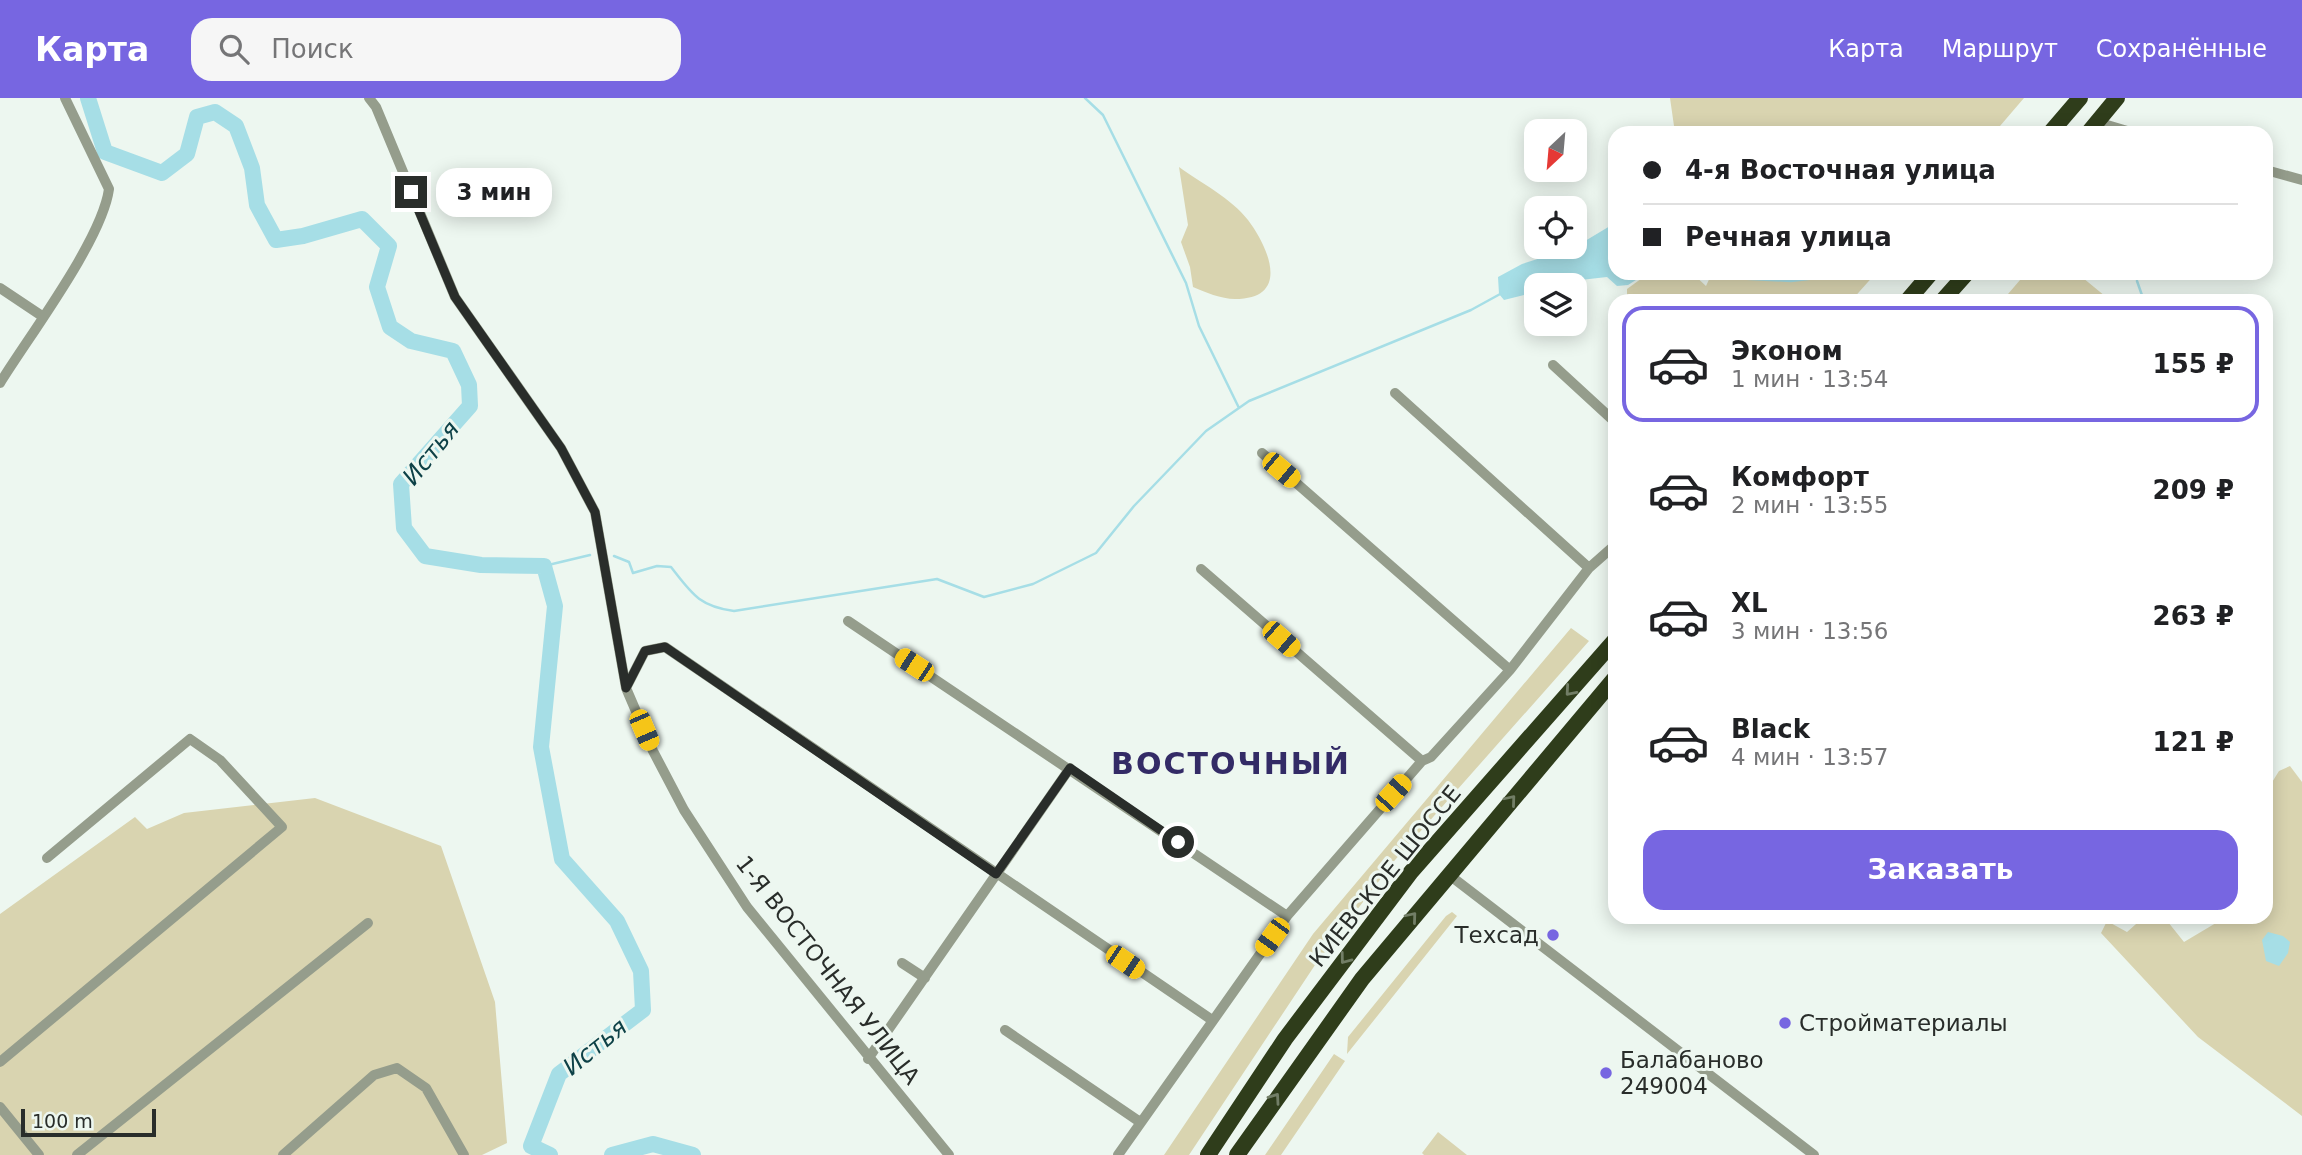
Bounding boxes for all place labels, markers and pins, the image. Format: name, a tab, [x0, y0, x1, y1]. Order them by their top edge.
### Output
place label: Техсад	[1454, 922, 1539, 948]
marker: Техсад	[1545, 927, 1561, 943]
place label: Стройматериалы	[1799, 1010, 2008, 1036]
marker: Стройматериалы	[1777, 1015, 1793, 1031]
place label: Балабаново 249004	[1620, 1047, 1764, 1099]
marker: Балабаново 249004	[1598, 1065, 1614, 1081]

